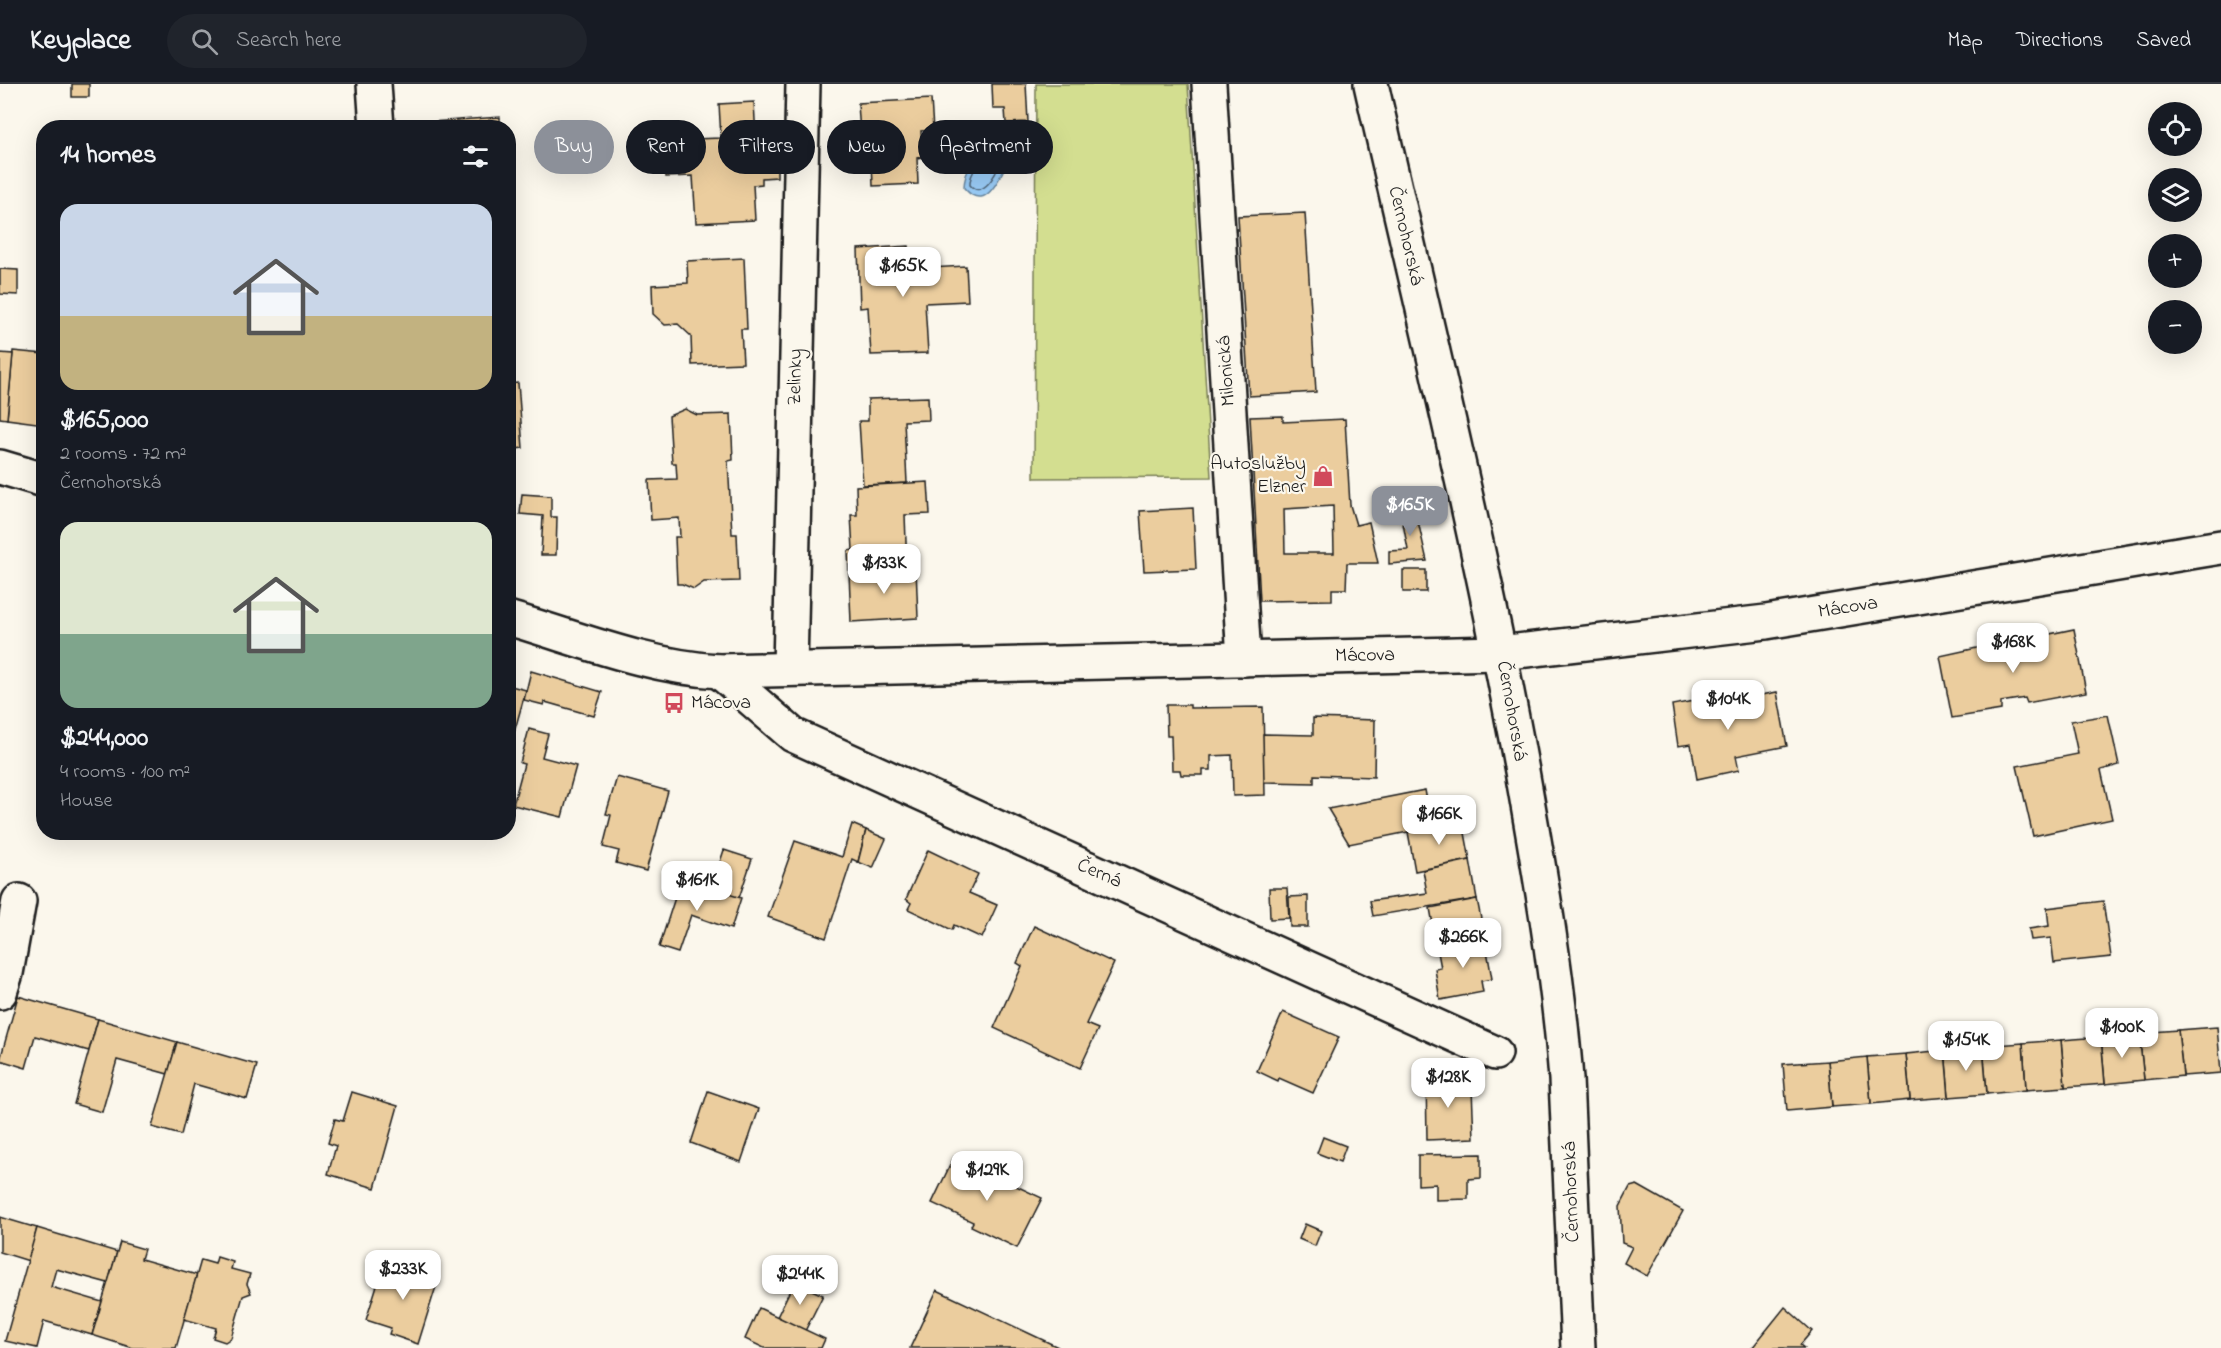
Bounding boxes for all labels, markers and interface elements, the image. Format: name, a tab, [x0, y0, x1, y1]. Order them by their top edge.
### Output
search box	[167, 14, 587, 68]
text: Keyplace	[30, 21, 131, 62]
icon: search	[188, 25, 221, 58]
text: Search here	[236, 25, 341, 57]
text: Map	[1947, 26, 1983, 56]
text: Directions	[2016, 26, 2103, 56]
text: Saved	[2136, 26, 2191, 56]
map controls	[2148, 102, 2202, 354]
button: locate	[2148, 102, 2202, 156]
chip: Buy	[534, 120, 614, 174]
chip: Rent	[626, 120, 706, 174]
chip: Filters	[718, 120, 815, 174]
chip: New	[827, 120, 906, 174]
chip: Apartment	[918, 120, 1053, 174]
text: 14 homes	[60, 137, 156, 175]
icon: filters	[459, 140, 492, 173]
button: layers	[2148, 168, 2202, 222]
street label: Černohorská	[1380, 184, 1430, 288]
button: +	[2148, 234, 2202, 288]
icon: home	[222, 243, 330, 351]
pin: $165K	[861, 247, 945, 298]
text: $165K	[879, 252, 927, 281]
button: −	[2148, 300, 2202, 354]
street label: Milonická	[1210, 335, 1244, 407]
street label: Zelinky	[781, 348, 811, 406]
text: $165,000	[60, 402, 148, 440]
text: 2 rooms · 72 m²	[60, 440, 187, 469]
place label: Autoslužby Elzner	[1210, 450, 1307, 502]
shop icon: Autoslužby Elzner	[1311, 464, 1335, 488]
text: Černohorská	[60, 469, 161, 498]
pin: $165K	[1368, 486, 1452, 537]
text: $165K	[1386, 491, 1434, 520]
pin: $133K	[842, 544, 926, 595]
text: $133K	[862, 549, 906, 578]
icon: home	[222, 561, 330, 669]
street label: Mácova	[1816, 589, 1880, 627]
pin: $168K	[1971, 623, 2055, 674]
text: $168K	[1991, 628, 2035, 657]
street label: Mácova	[1335, 641, 1395, 671]
street label: Černohorská	[1488, 659, 1534, 763]
pin: $104K	[1686, 680, 1770, 731]
text: $104K	[1705, 685, 1751, 714]
place label: Mácova	[691, 689, 751, 718]
bus stop icon: Mácova	[662, 691, 686, 715]
text: $244,000	[60, 720, 148, 758]
text: 4 rooms · 100 m²	[60, 758, 190, 787]
text: House	[60, 787, 113, 816]
pin: $166K	[1397, 795, 1481, 846]
text: $166K	[1416, 800, 1462, 829]
street label: Černá	[1072, 851, 1126, 897]
pin: $161K	[655, 861, 739, 912]
text: $161K	[675, 866, 719, 895]
pin: $266K	[1421, 918, 1505, 969]
text: $266K	[1438, 923, 1488, 952]
pin: $100K	[2080, 1008, 2164, 1059]
text: $100K	[2099, 1013, 2145, 1042]
pin: $154K	[1924, 1021, 2008, 1072]
text: $154K	[1942, 1026, 1990, 1055]
pin: $128K	[1406, 1058, 1490, 1109]
text: $128K	[1425, 1063, 1471, 1092]
street label: Černohorská	[1556, 1141, 1588, 1243]
pin: $129K	[945, 1151, 1029, 1202]
text: $129K	[965, 1156, 1009, 1185]
pin: $233K	[361, 1250, 445, 1301]
text: $233K	[379, 1255, 427, 1284]
pin: $244K	[758, 1255, 842, 1306]
text: $244K	[776, 1260, 824, 1289]

